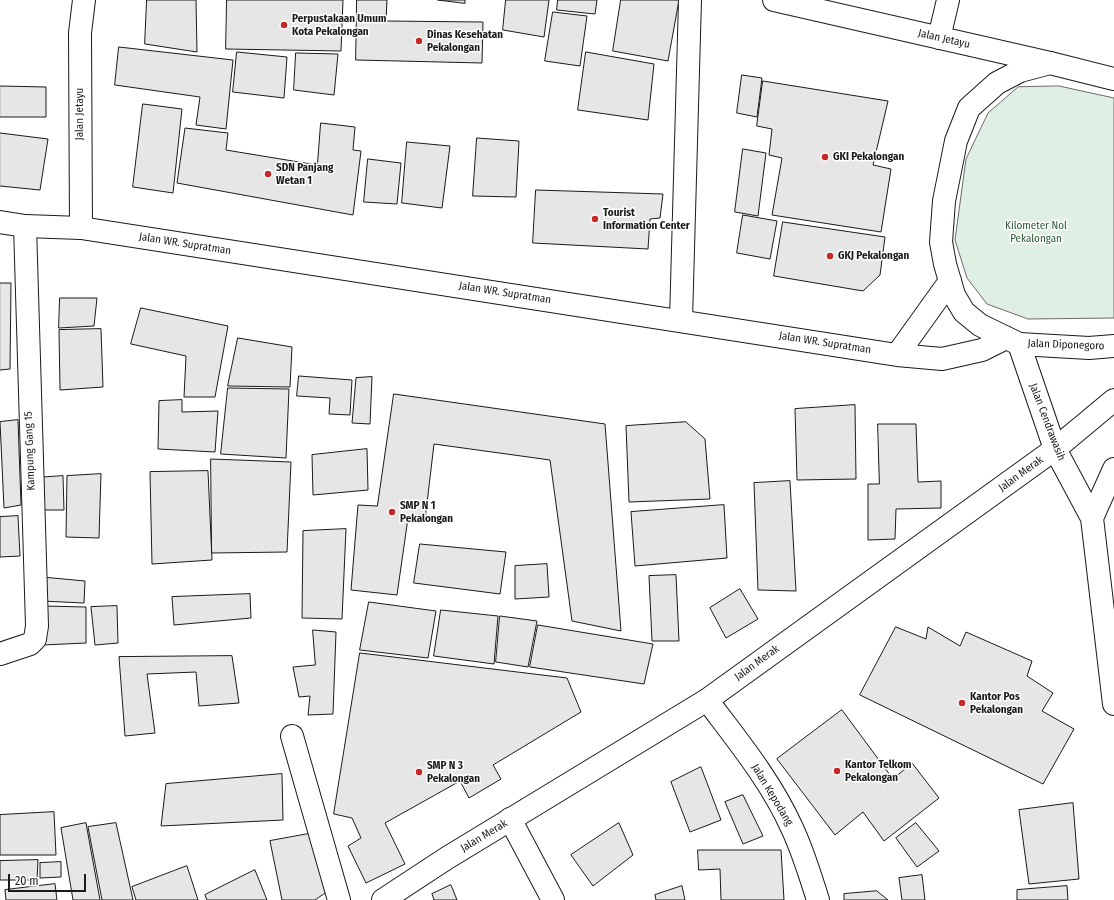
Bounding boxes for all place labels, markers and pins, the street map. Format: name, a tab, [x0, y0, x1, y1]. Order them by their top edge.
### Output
place label: Perpustakaan Umum Kota Pekalongan	[292, 12, 386, 38]
marker: Perpustakaan Umum Kota Pekalongan	[279, 20, 289, 30]
place label: Dinas Kesehatan Pekalongan	[427, 28, 503, 54]
marker: Dinas Kesehatan Pekalongan	[414, 36, 424, 46]
place label: GKI Pekalongan	[833, 150, 904, 164]
marker: GKI Pekalongan	[820, 152, 830, 162]
place label: SDN Panjang Wetan 1	[276, 161, 333, 187]
marker: SDN Panjang Wetan 1	[263, 169, 273, 179]
place label: Tourist Information Center	[603, 206, 690, 232]
marker: Tourist Information Center	[590, 214, 600, 224]
place label: GKJ Pekalongan	[838, 249, 909, 263]
marker: GKJ Pekalongan	[825, 251, 835, 261]
place label: SMP N 1 Pekalongan	[400, 499, 453, 525]
marker: SMP N 1 Pekalongan	[387, 507, 397, 517]
place label: Kantor Pos Pekalongan	[970, 690, 1023, 716]
marker: Kantor Pos Pekalongan	[957, 698, 967, 708]
place label: Kantor Telkom Pekalongan	[845, 758, 911, 784]
place label: SMP N 3 Pekalongan	[427, 759, 480, 785]
marker: Kantor Telkom Pekalongan	[832, 766, 842, 776]
marker: SMP N 3 Pekalongan	[414, 767, 424, 777]

